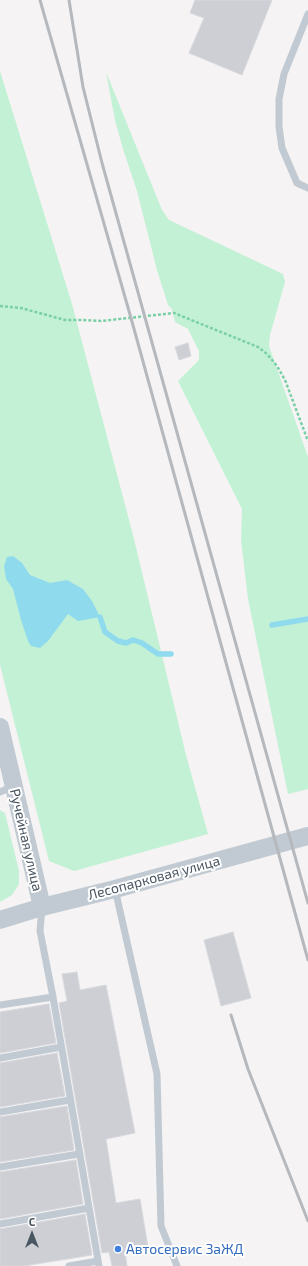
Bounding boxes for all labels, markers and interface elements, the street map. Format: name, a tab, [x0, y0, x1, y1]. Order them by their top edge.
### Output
street label: Ручейная улица	[6, 787, 46, 893]
street label: Лесопарковая улица	[86, 852, 222, 904]
north arrow	[12, 1214, 52, 1254]
text: С	[29, 1215, 35, 1228]
place label: Автосервис ЗаЖД	[126, 1241, 243, 1257]
marker: Автосервис ЗаЖД	[113, 1244, 123, 1254]

